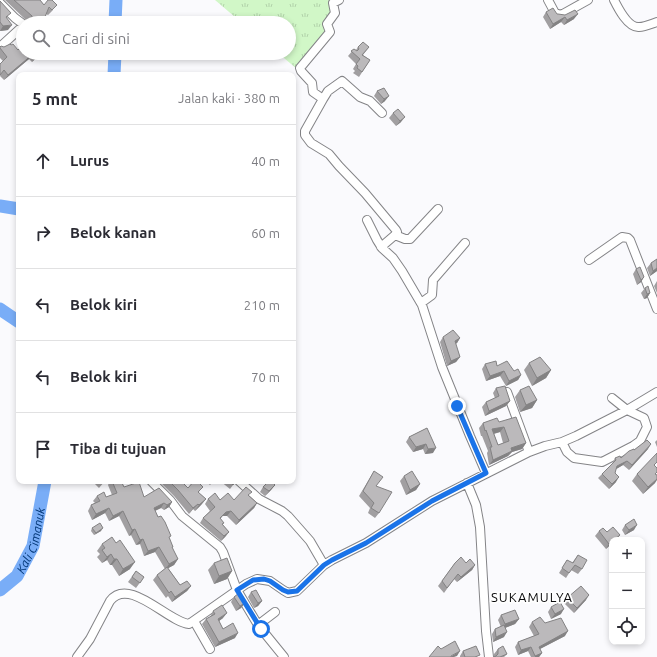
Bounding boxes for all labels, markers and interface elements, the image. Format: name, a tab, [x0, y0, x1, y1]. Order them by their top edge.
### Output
search box	[16, 16, 296, 60]
icon: search	[30, 27, 52, 49]
text: Cari di sini	[62, 30, 130, 47]
text: 5 mnt	[32, 89, 78, 108]
text: Jalan kaki · 380 m	[178, 91, 280, 105]
icon: ahead	[32, 150, 54, 172]
text: Lurus	[70, 152, 109, 169]
text: 40 m	[251, 154, 280, 168]
icon: right	[32, 222, 54, 244]
text: Belok kanan	[70, 224, 156, 241]
text: 60 m	[251, 226, 280, 240]
icon: left	[32, 294, 54, 316]
text: Belok kiri	[70, 296, 137, 313]
text: 210 m	[244, 298, 280, 312]
icon: left	[32, 366, 54, 388]
text: Belok kiri	[70, 368, 137, 385]
text: 70 m	[251, 370, 280, 384]
route end	[448, 397, 466, 415]
icon: arrive	[32, 438, 54, 460]
text: Tiba di tujuan	[70, 440, 166, 457]
water label: Kali Cimanuk	[13, 505, 47, 575]
map controls	[609, 537, 645, 645]
button: +	[609, 537, 645, 573]
button: −	[609, 573, 645, 609]
district label: SUKAMULYA	[491, 590, 573, 604]
button: locate	[609, 609, 645, 645]
route start	[252, 620, 270, 638]

